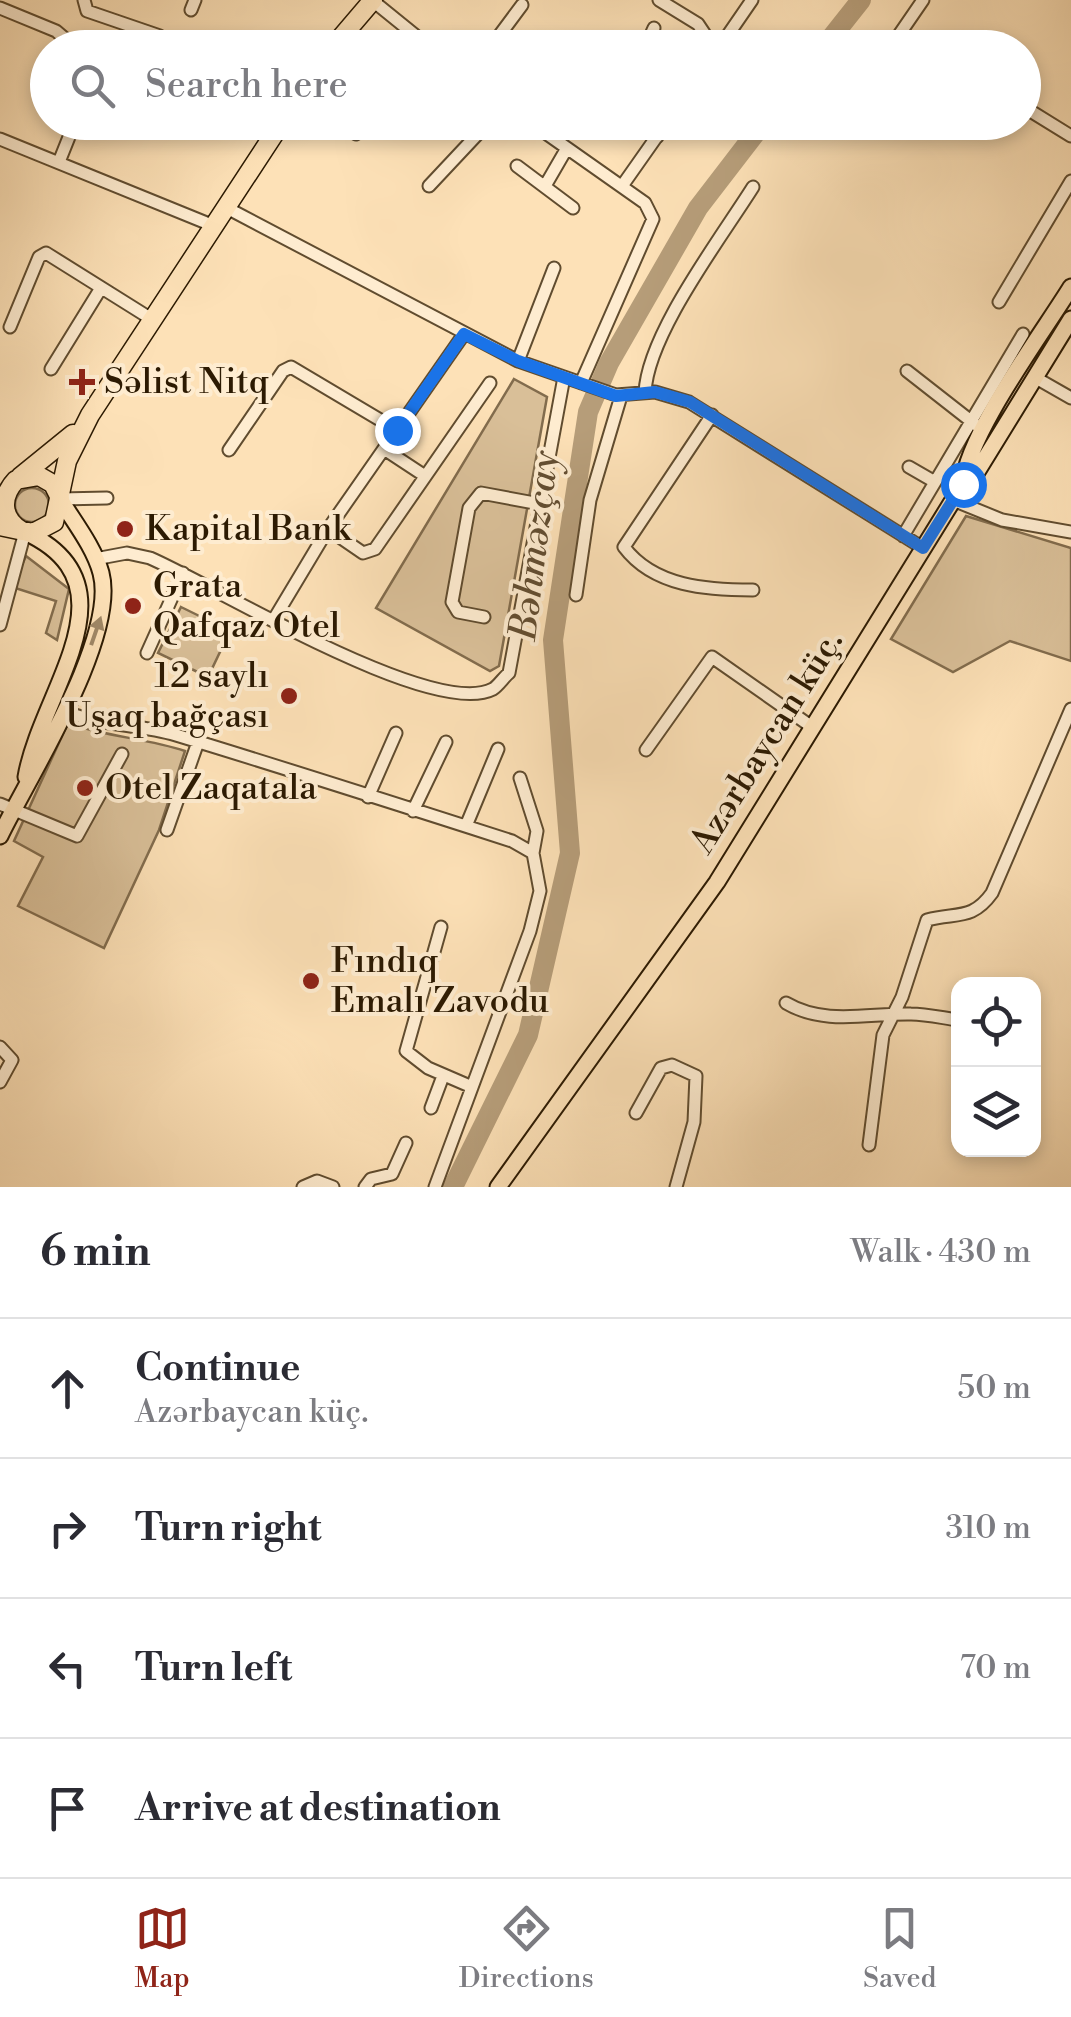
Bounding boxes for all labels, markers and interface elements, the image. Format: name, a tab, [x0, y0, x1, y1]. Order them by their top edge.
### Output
search box	[30, 30, 1041, 140]
icon: search	[65, 58, 120, 113]
text: Search here	[145, 62, 348, 109]
place label: Səlist Nitq	[104, 361, 269, 404]
marker: Səlist Nitq	[69, 369, 95, 395]
route end	[375, 408, 421, 454]
water label: Bəhməzçay	[500, 447, 570, 645]
route start	[941, 462, 987, 508]
place label: Kapital Bank	[145, 508, 352, 551]
marker: Kapital Bank	[114, 518, 136, 540]
place label: Grata Qafqaz Otel	[153, 565, 340, 648]
marker: Grata Qafqaz Otel	[122, 595, 144, 617]
one-way arrow	[89, 615, 104, 645]
street label: Azərbaycan küç.	[681, 622, 853, 862]
place label: 12 saylı Uşaq bağçası	[65, 655, 269, 738]
marker: 12 saylı Uşaq bağçası	[278, 685, 300, 707]
place label: Otel Zaqatala	[105, 767, 317, 810]
marker: Otel Zaqatala	[74, 777, 96, 799]
place label: Fındıq Emalı Zavodu	[331, 940, 549, 1023]
marker: Fındıq Emalı Zavodu	[300, 970, 322, 992]
map controls	[951, 977, 1041, 1157]
button: locate	[951, 977, 1041, 1067]
button: layers	[951, 1067, 1041, 1157]
text: 6 min	[40, 1226, 151, 1279]
text: Walk · 430 m	[851, 1232, 1031, 1272]
text: Continue	[135, 1345, 300, 1392]
icon: ahead	[40, 1361, 95, 1416]
text: 50 m	[958, 1368, 1031, 1408]
text: Azərbaycan küç.	[135, 1392, 368, 1432]
icon: right	[40, 1501, 95, 1556]
text: Turn right	[135, 1505, 321, 1552]
text: 310 m	[945, 1508, 1031, 1548]
icon: left	[40, 1641, 95, 1696]
text: Turn left	[135, 1645, 292, 1692]
text: 70 m	[960, 1648, 1031, 1688]
icon: arrive	[40, 1781, 95, 1836]
text: Arrive at destination	[135, 1785, 501, 1832]
tab: Map	[135, 1901, 190, 1996]
tab: Directions	[459, 1901, 594, 1996]
tab: Saved	[863, 1901, 936, 1996]

